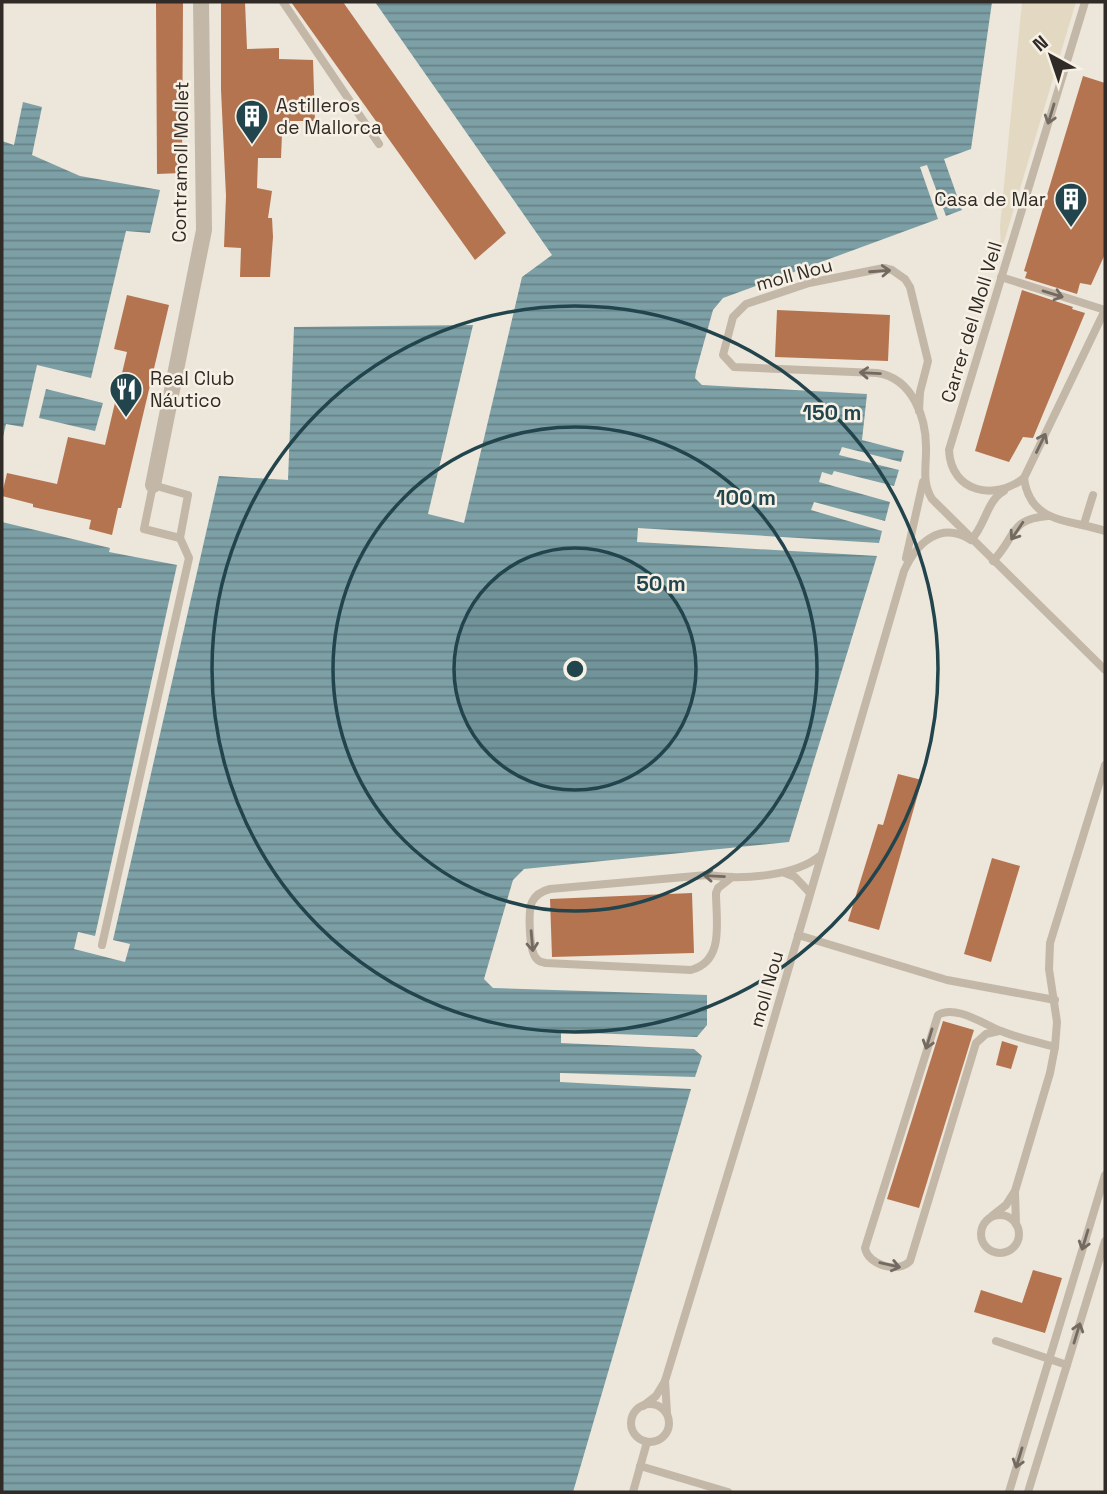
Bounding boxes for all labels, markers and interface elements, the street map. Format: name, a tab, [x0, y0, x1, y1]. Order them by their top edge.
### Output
north arrow	[1016, 21, 1086, 91]
text: N	[1027, 30, 1053, 57]
street label: Contramoll Mollet	[167, 81, 194, 243]
place label: Astilleros de Mallorca	[276, 93, 382, 140]
building icon: Astilleros de Mallorca	[233, 97, 271, 146]
one-way arrow	[1044, 103, 1057, 125]
building icon: Casa de Mar	[1052, 180, 1090, 229]
place label: Casa de Mar	[934, 187, 1046, 212]
street label: Carrer del Moll Vell	[935, 239, 1008, 406]
street label: moll Nou	[753, 252, 835, 297]
one-way arrow	[868, 264, 891, 277]
one-way arrow	[1042, 288, 1064, 301]
place label: Real Club Náutico	[150, 366, 234, 413]
one-way arrow	[859, 366, 882, 379]
restaurant icon: Real Club Náutico	[107, 370, 145, 419]
text: 150 m	[803, 399, 861, 426]
one-way arrow	[1035, 433, 1049, 454]
text: 100 m	[716, 484, 776, 511]
one-way arrow	[1009, 521, 1024, 540]
text: 50 m	[636, 570, 686, 597]
centre of rings	[563, 657, 587, 681]
one-way arrow	[703, 869, 726, 882]
one-way arrow	[526, 929, 539, 952]
street label: moll Nou	[744, 948, 789, 1030]
one-way arrow	[922, 1028, 934, 1050]
one-way arrow	[1078, 1229, 1091, 1251]
one-way arrow	[878, 1260, 900, 1273]
one-way arrow	[1071, 1322, 1084, 1344]
one-way arrow	[1012, 1446, 1025, 1468]

